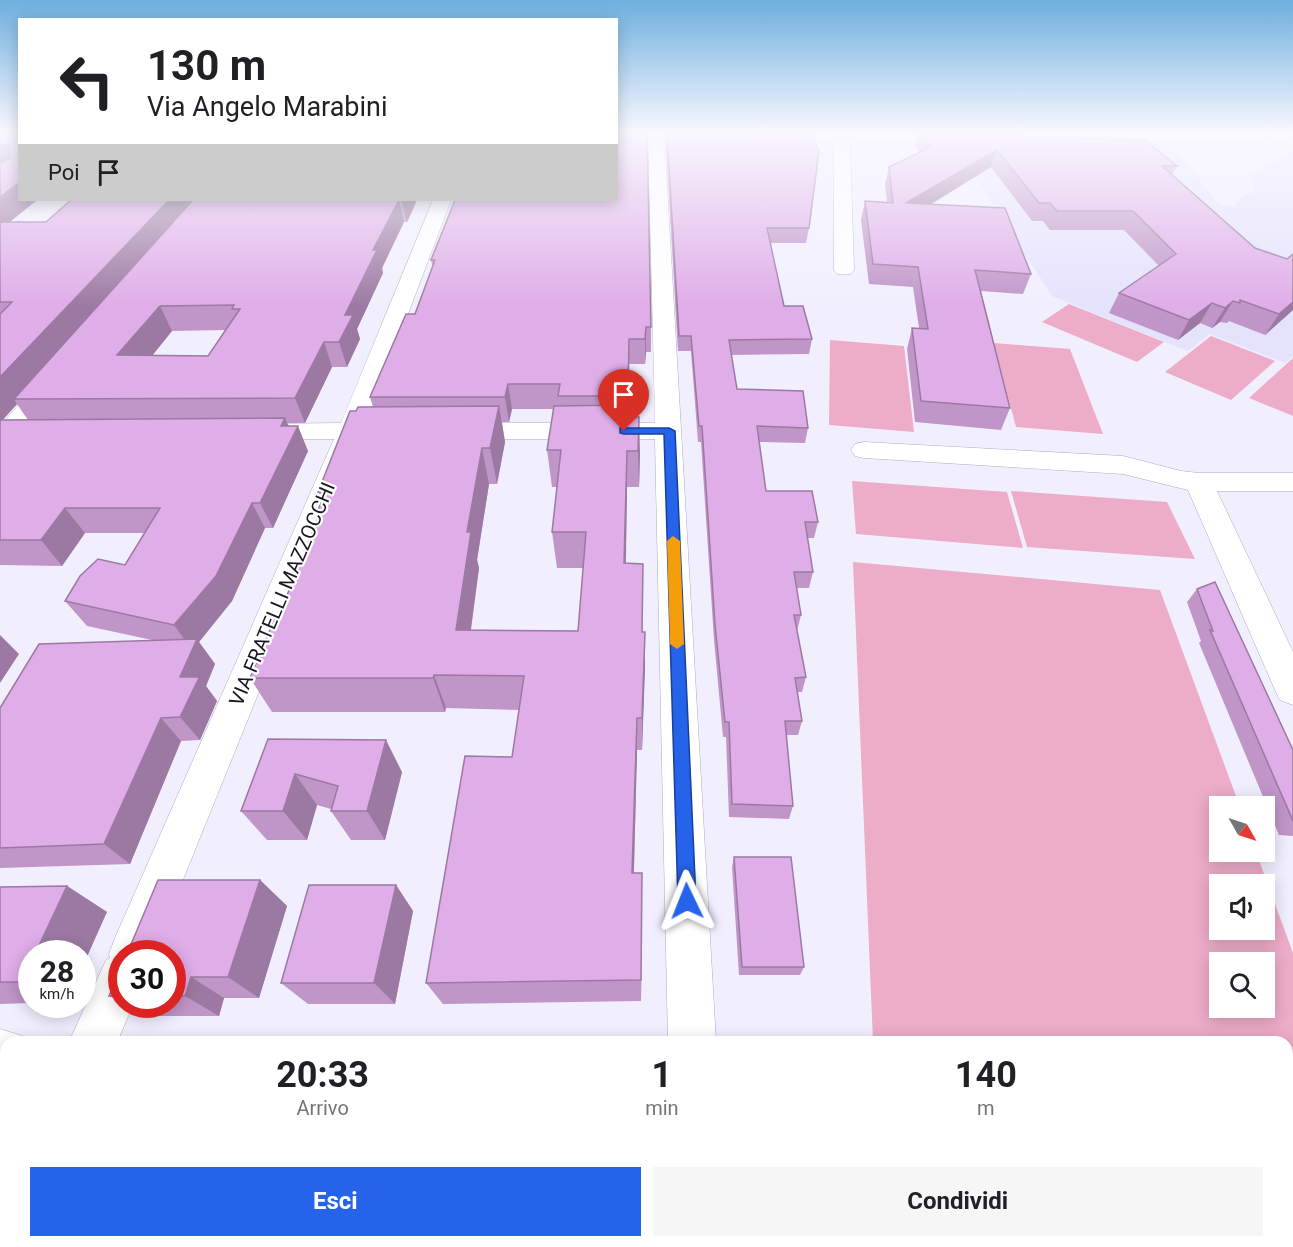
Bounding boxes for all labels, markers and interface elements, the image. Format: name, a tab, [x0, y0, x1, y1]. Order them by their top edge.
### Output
text: 130 m	[147, 41, 266, 90]
icon: left	[48, 42, 126, 120]
text: Via Angelo Marabini	[147, 91, 388, 123]
icon: arrive	[92, 156, 125, 189]
text: Poi	[48, 160, 80, 185]
pin	[598, 369, 649, 431]
icon: arrive	[607, 378, 640, 411]
street label: VIA FRATELLI MAZZOCCHI	[224, 479, 340, 709]
north arrow	[1209, 796, 1275, 862]
map controls	[1209, 796, 1275, 1018]
position arrow	[655, 869, 719, 933]
button: sound	[1209, 874, 1275, 940]
speed limit sign: 30	[108, 940, 186, 1018]
button: search	[1209, 952, 1275, 1018]
text: 28	[40, 954, 74, 989]
text: km/h	[39, 985, 75, 1003]
text: 20:33	[276, 1054, 369, 1096]
text: 1	[652, 1054, 672, 1096]
text: 140	[955, 1054, 1017, 1096]
text: Arrivo	[296, 1096, 349, 1120]
text: min	[645, 1096, 679, 1120]
text: m	[977, 1096, 995, 1120]
button: Esci	[30, 1167, 641, 1236]
button: Condividi	[653, 1167, 1263, 1236]

